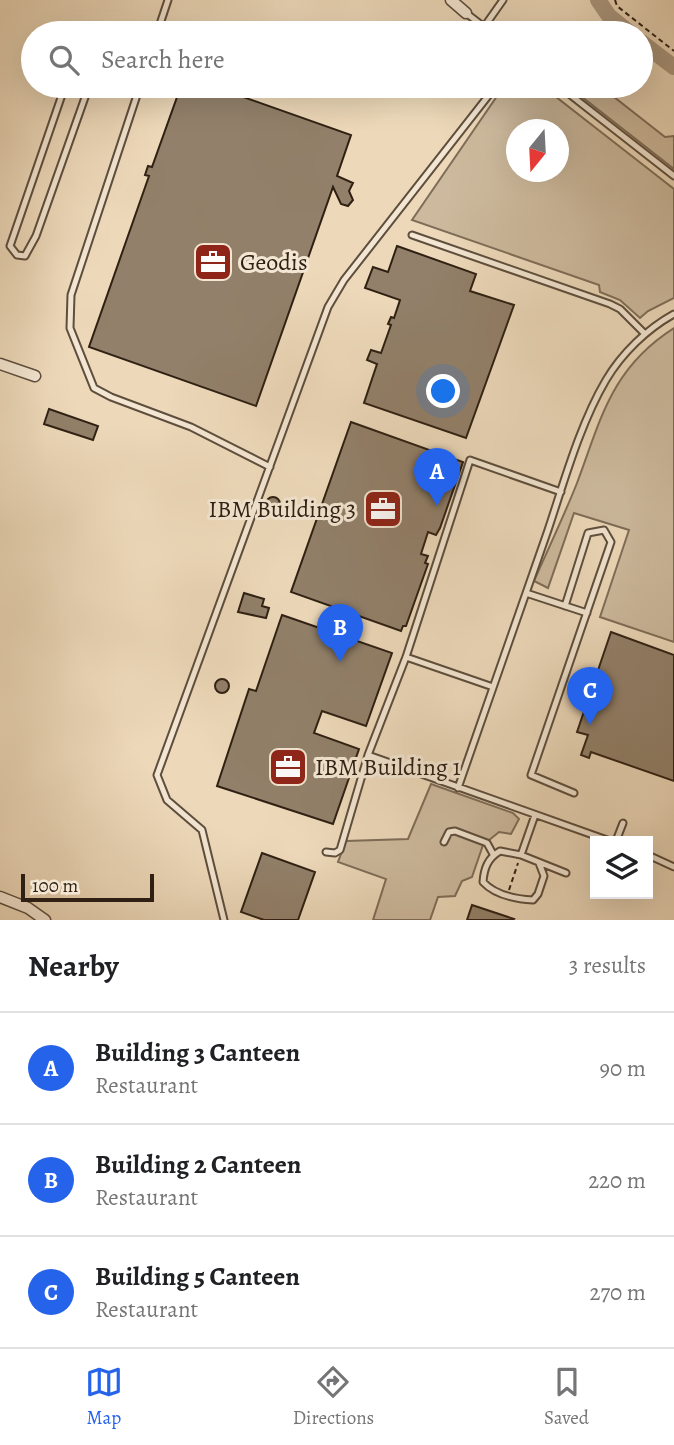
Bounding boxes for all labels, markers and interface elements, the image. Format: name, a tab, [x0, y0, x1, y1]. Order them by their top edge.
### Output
search box	[21, 21, 653, 98]
icon: search	[45, 41, 83, 79]
text: Search here	[101, 42, 225, 77]
north arrow	[506, 119, 569, 182]
office icon: Geodis	[192, 241, 234, 283]
place label: Geodis	[240, 246, 308, 278]
your location	[426, 374, 460, 408]
pin: A	[414, 448, 460, 506]
office icon: IBM Building 3	[362, 488, 404, 530]
place label: IBM Building 3	[208, 493, 356, 525]
pin: B	[317, 604, 363, 662]
pin: C	[567, 667, 613, 725]
office icon: IBM Building 1	[267, 746, 309, 788]
place label: IBM Building 1	[315, 751, 461, 783]
map controls	[590, 836, 653, 899]
button: layers	[590, 836, 653, 899]
scale bar	[21, 871, 154, 903]
text: 100 m	[32, 873, 78, 899]
text: Nearby	[28, 946, 119, 986]
text: 3 results	[569, 950, 646, 981]
text: Building 3 Canteen	[95, 1035, 300, 1070]
text: A	[44, 1053, 58, 1084]
text: 90 m	[600, 1053, 646, 1084]
text: Restaurant	[95, 1070, 198, 1101]
text: Building 2 Canteen	[95, 1147, 301, 1182]
text: B	[44, 1165, 58, 1196]
text: 220 m	[588, 1165, 646, 1196]
text: Restaurant	[95, 1182, 198, 1213]
text: Building 5 Canteen	[95, 1259, 300, 1294]
text: C	[44, 1277, 58, 1308]
text: 270 m	[589, 1277, 646, 1308]
text: Restaurant	[95, 1294, 198, 1325]
tab: Map	[85, 1363, 123, 1431]
tab: Directions	[293, 1363, 374, 1431]
tab: Saved	[544, 1363, 589, 1431]

